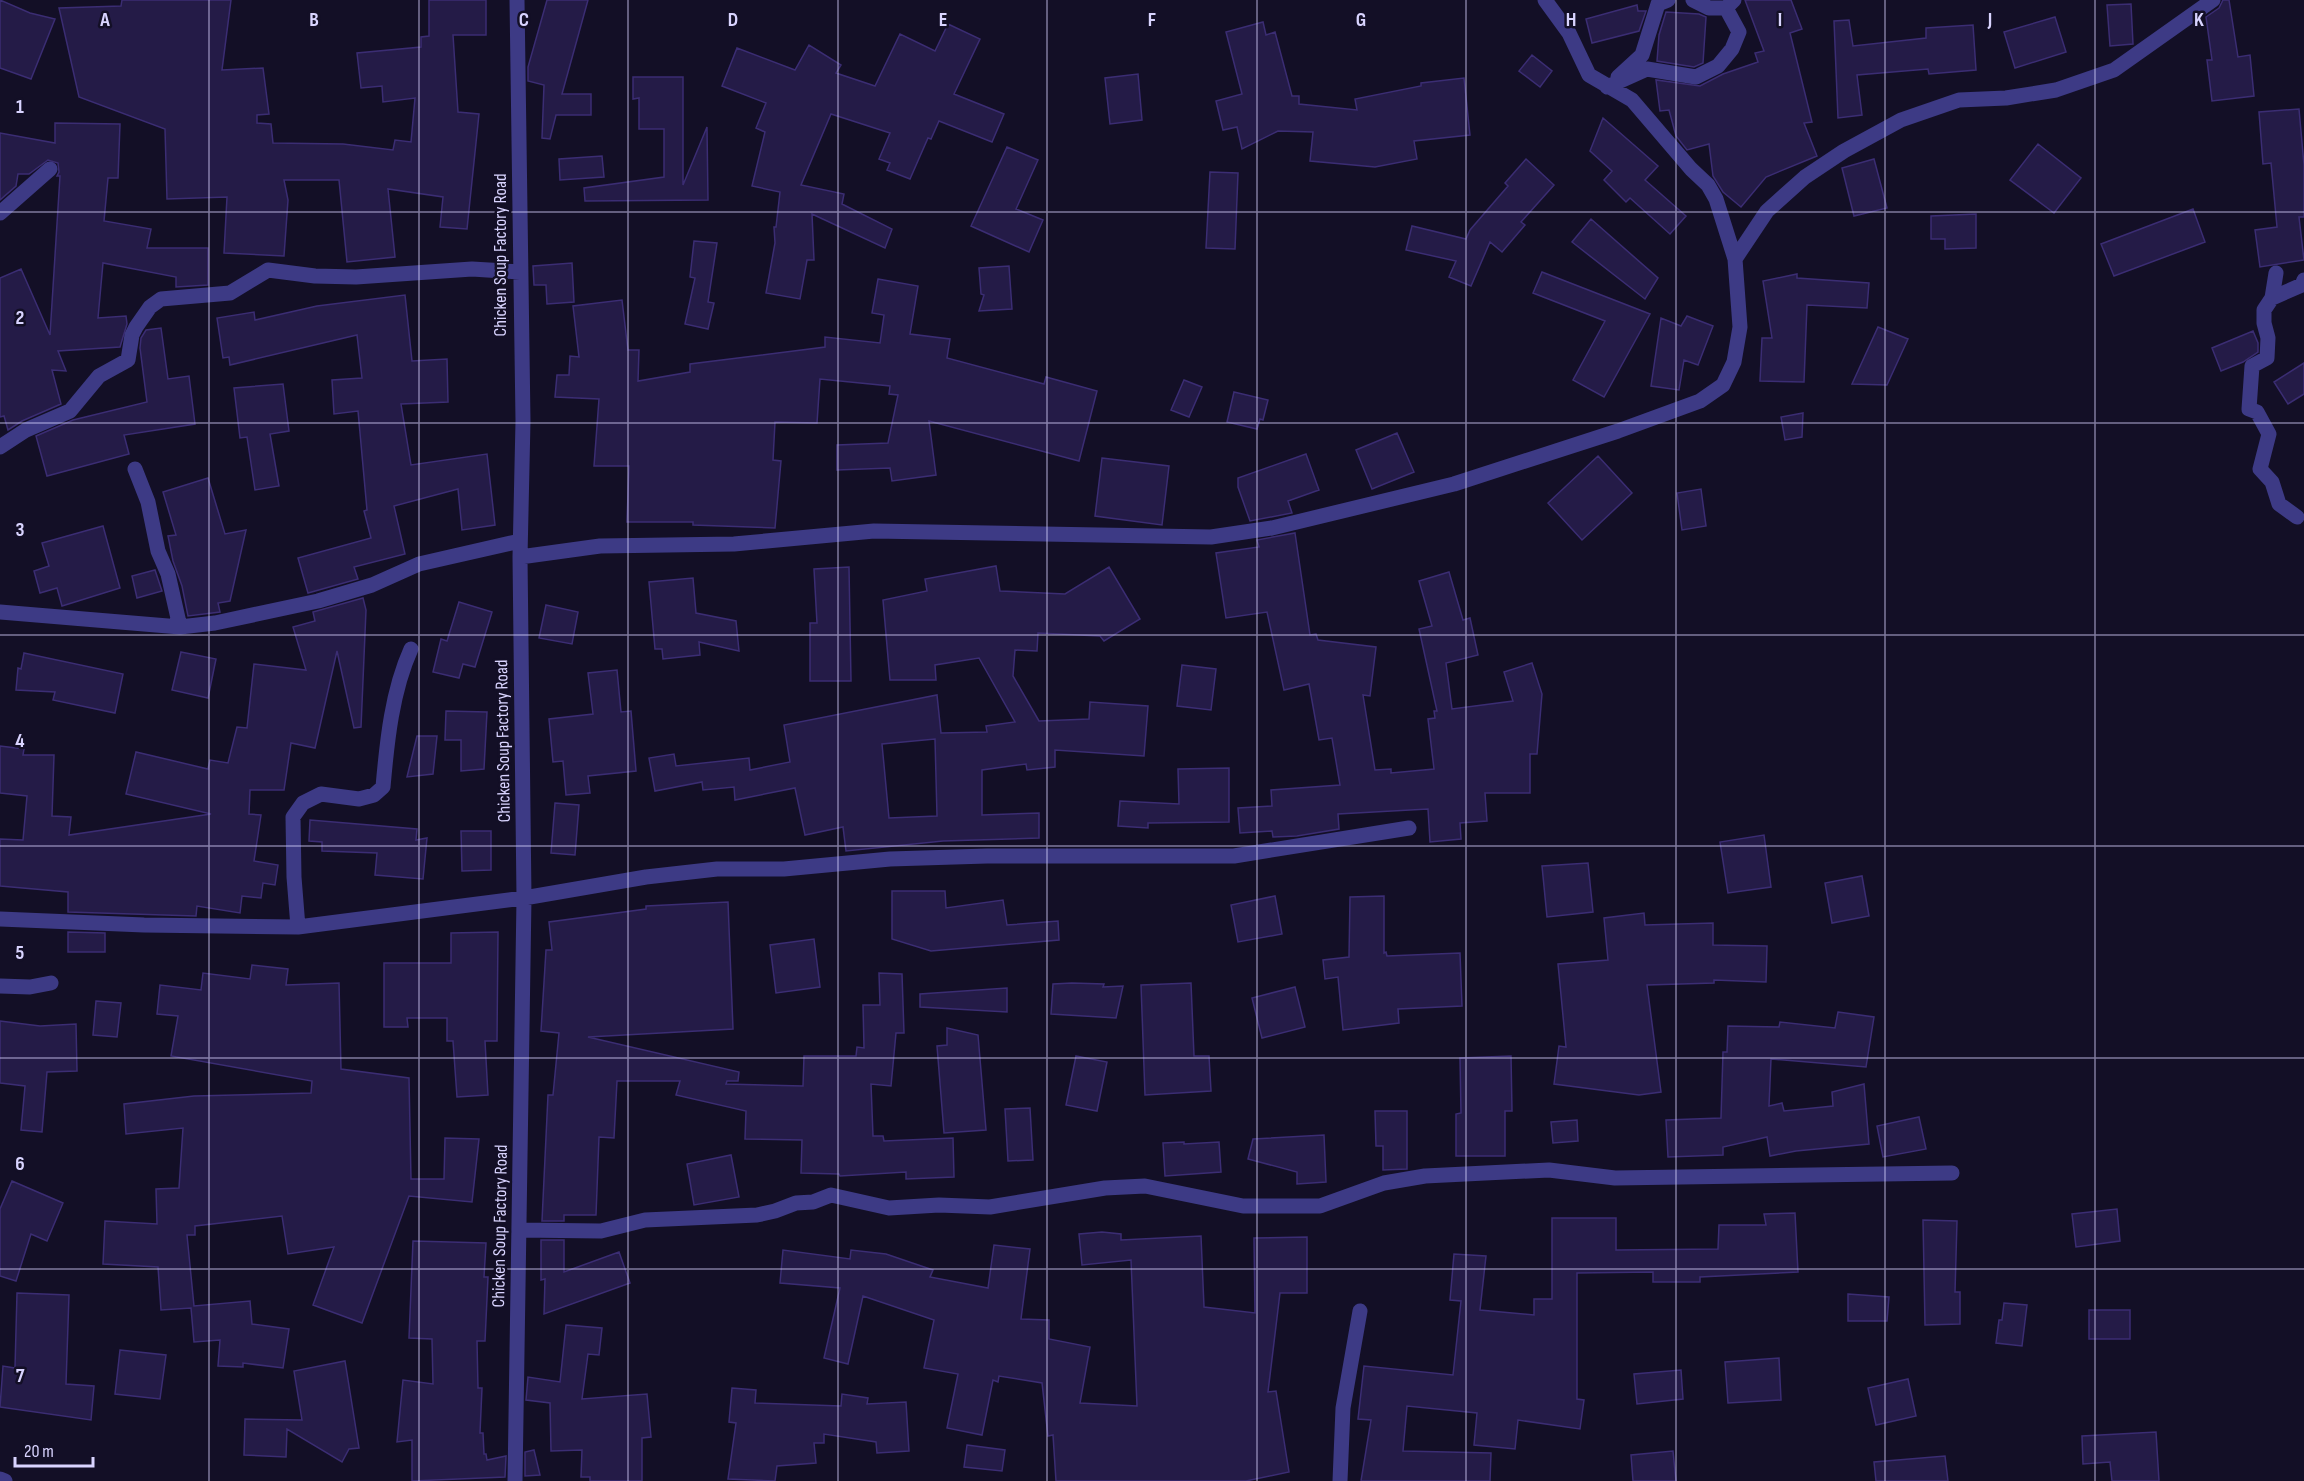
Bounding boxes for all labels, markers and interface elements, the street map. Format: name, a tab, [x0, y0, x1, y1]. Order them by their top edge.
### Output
text: A	[99, 8, 110, 32]
text: B	[309, 8, 319, 32]
text: C	[519, 8, 529, 32]
text: D	[728, 8, 738, 32]
text: E	[939, 8, 947, 32]
text: F	[1148, 8, 1156, 32]
text: G	[1356, 8, 1366, 32]
text: H	[1566, 8, 1576, 32]
text: I	[1778, 8, 1782, 32]
text: J	[1987, 8, 1992, 32]
text: K	[2194, 8, 2204, 32]
text: 1	[16, 95, 24, 119]
street label: Chicken Soup Factory Road	[490, 174, 511, 336]
text: 2	[16, 306, 24, 330]
text: 3	[16, 518, 25, 542]
street label: Chicken Soup Factory Road	[491, 659, 515, 823]
text: 4	[15, 729, 25, 753]
text: 5	[16, 941, 25, 965]
street label: Chicken Soup Factory Road	[488, 1144, 512, 1308]
text: 6	[15, 1152, 25, 1176]
text: 7	[16, 1364, 25, 1388]
scale bar	[15, 1430, 93, 1468]
text: 20 m	[24, 1441, 54, 1462]

